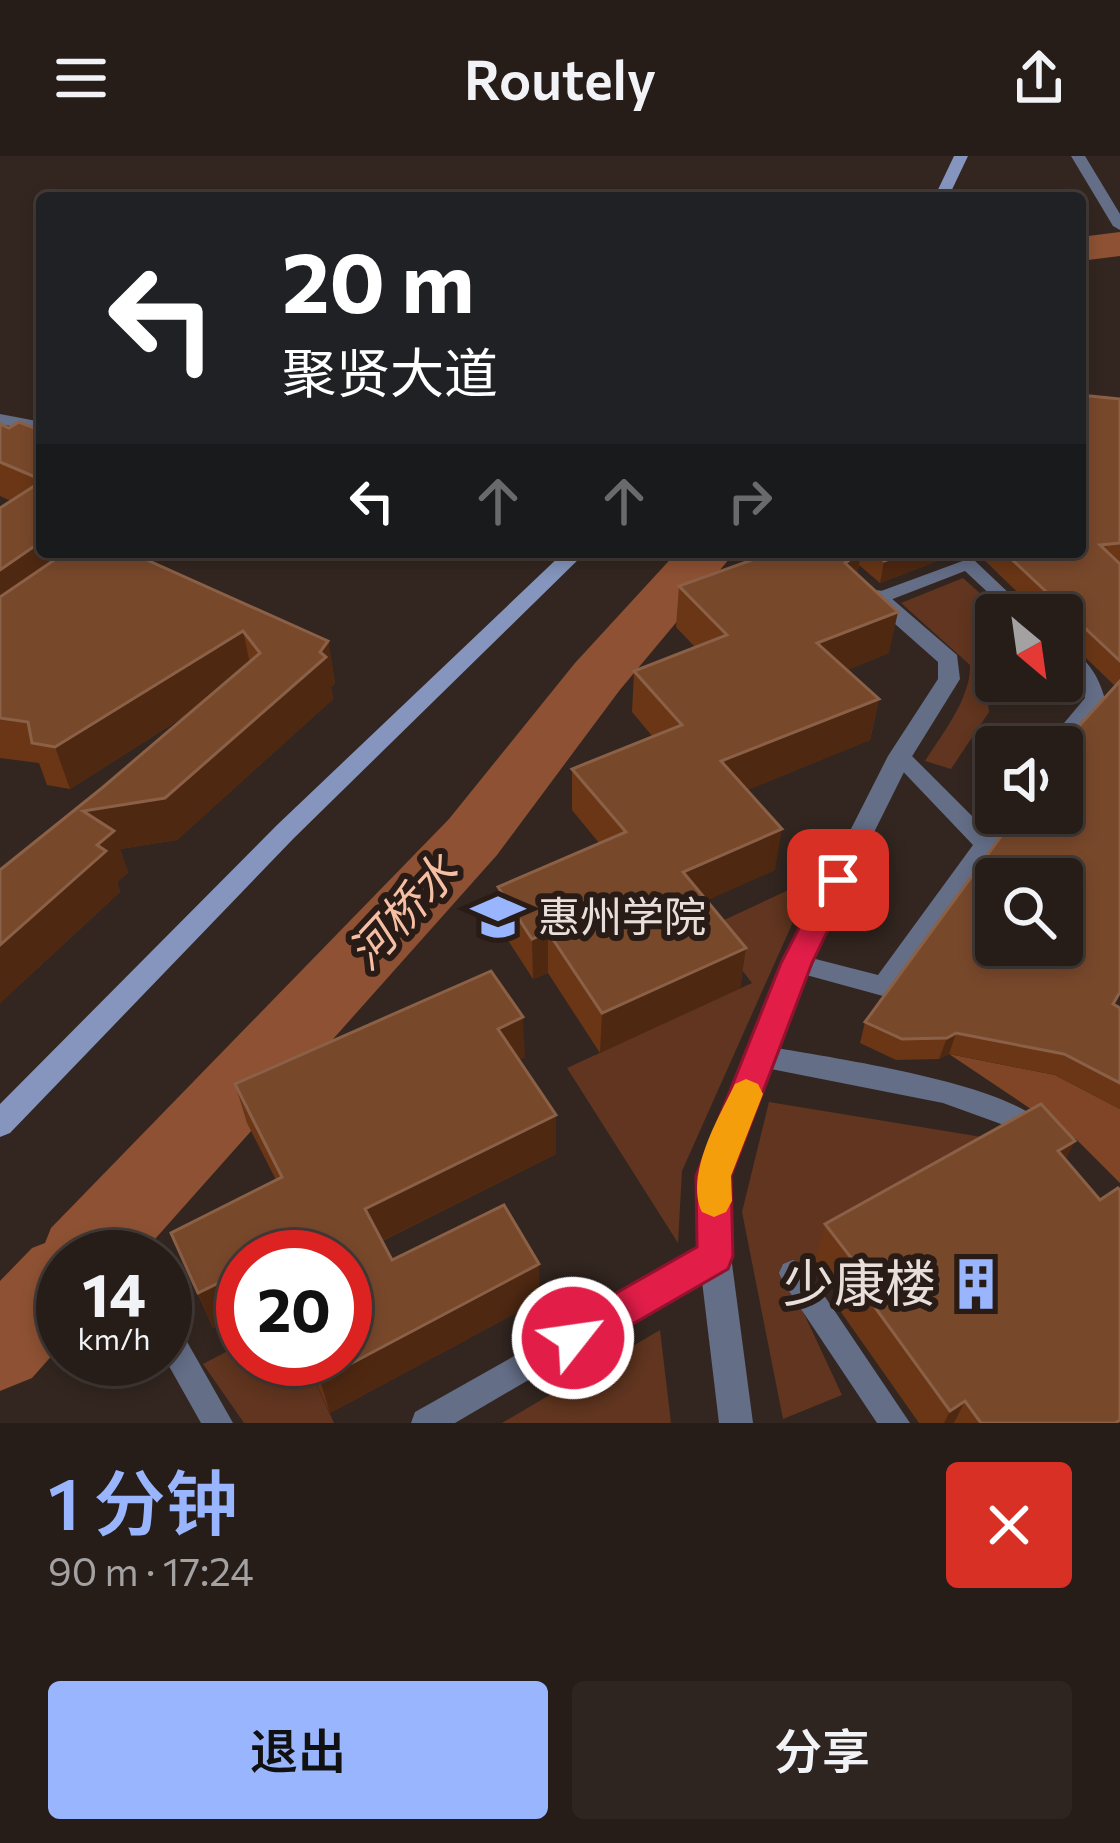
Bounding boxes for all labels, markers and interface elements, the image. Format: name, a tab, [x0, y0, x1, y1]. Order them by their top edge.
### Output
icon: menu	[48, 45, 114, 111]
text: Routely	[464, 45, 656, 111]
icon: share	[1006, 45, 1072, 111]
text: 20 m	[282, 228, 474, 330]
icon: left	[84, 240, 240, 396]
text: 聚贤大道	[282, 338, 498, 404]
icon: left	[339, 468, 405, 534]
icon: ahead	[465, 468, 531, 534]
icon: ahead	[591, 468, 657, 534]
icon: right	[717, 468, 783, 534]
north arrow	[975, 594, 1083, 702]
map controls	[975, 594, 1083, 966]
button: sound	[975, 726, 1083, 834]
pin	[787, 829, 889, 931]
water label: 河桥水	[335, 841, 469, 978]
icon: arrive	[805, 847, 871, 913]
button: search	[975, 858, 1083, 966]
school or university icon: 惠州学院	[469, 888, 527, 946]
place label: 惠州学院	[538, 889, 706, 941]
speed limit sign: 20	[216, 1230, 372, 1386]
place label: 少康楼	[783, 1250, 936, 1313]
building icon: 少康楼	[947, 1255, 1005, 1313]
text: 14	[82, 1256, 146, 1329]
position arrow	[510, 1275, 636, 1401]
text: km/h	[78, 1319, 150, 1356]
text: 1 分钟	[48, 1457, 238, 1545]
button: close	[946, 1462, 1072, 1588]
text: 90 m · 17:24	[48, 1546, 254, 1594]
button: 退出	[48, 1681, 548, 1819]
button: 分享	[572, 1681, 1072, 1819]

